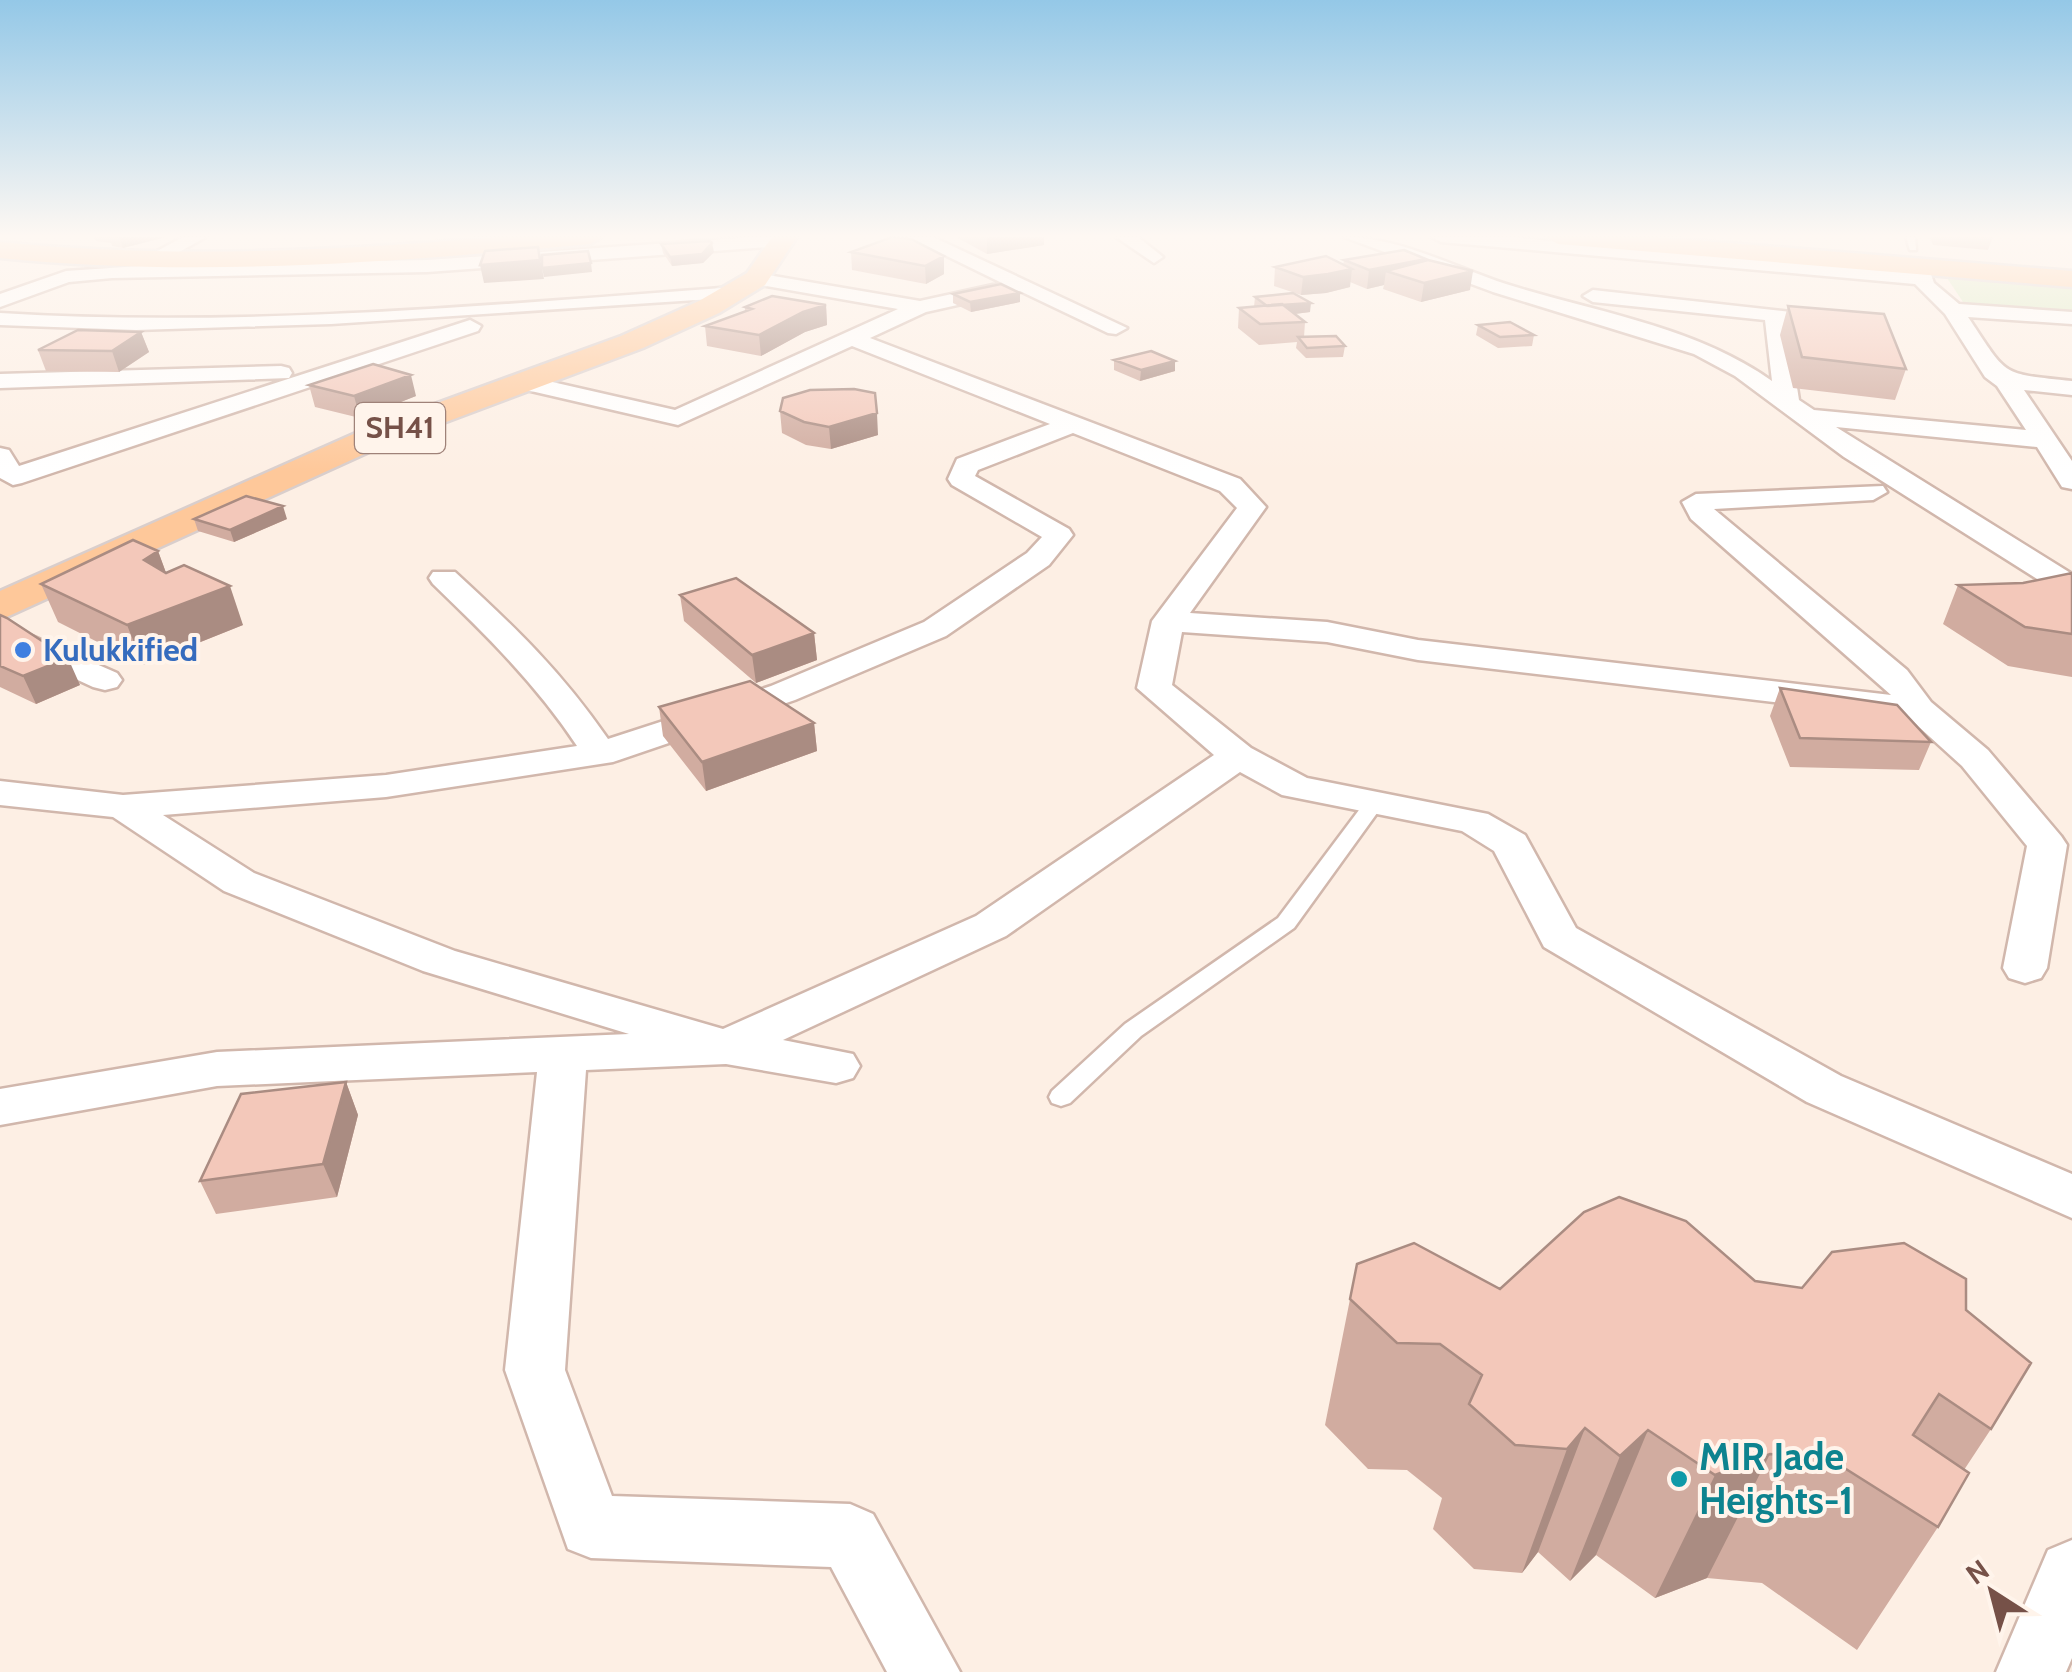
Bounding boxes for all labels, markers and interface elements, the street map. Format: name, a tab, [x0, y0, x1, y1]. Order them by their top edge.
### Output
road number: SH41	[355, 403, 445, 453]
place label: Kulukkified	[43, 630, 198, 669]
marker: Kulukkified	[12, 639, 34, 661]
place label: MIR Jade Heights-1	[1699, 1433, 1853, 1524]
marker: MIR Jade Heights-1	[1668, 1468, 1690, 1490]
north arrow	[1942, 1542, 2042, 1642]
text: N	[1959, 1552, 1995, 1591]

